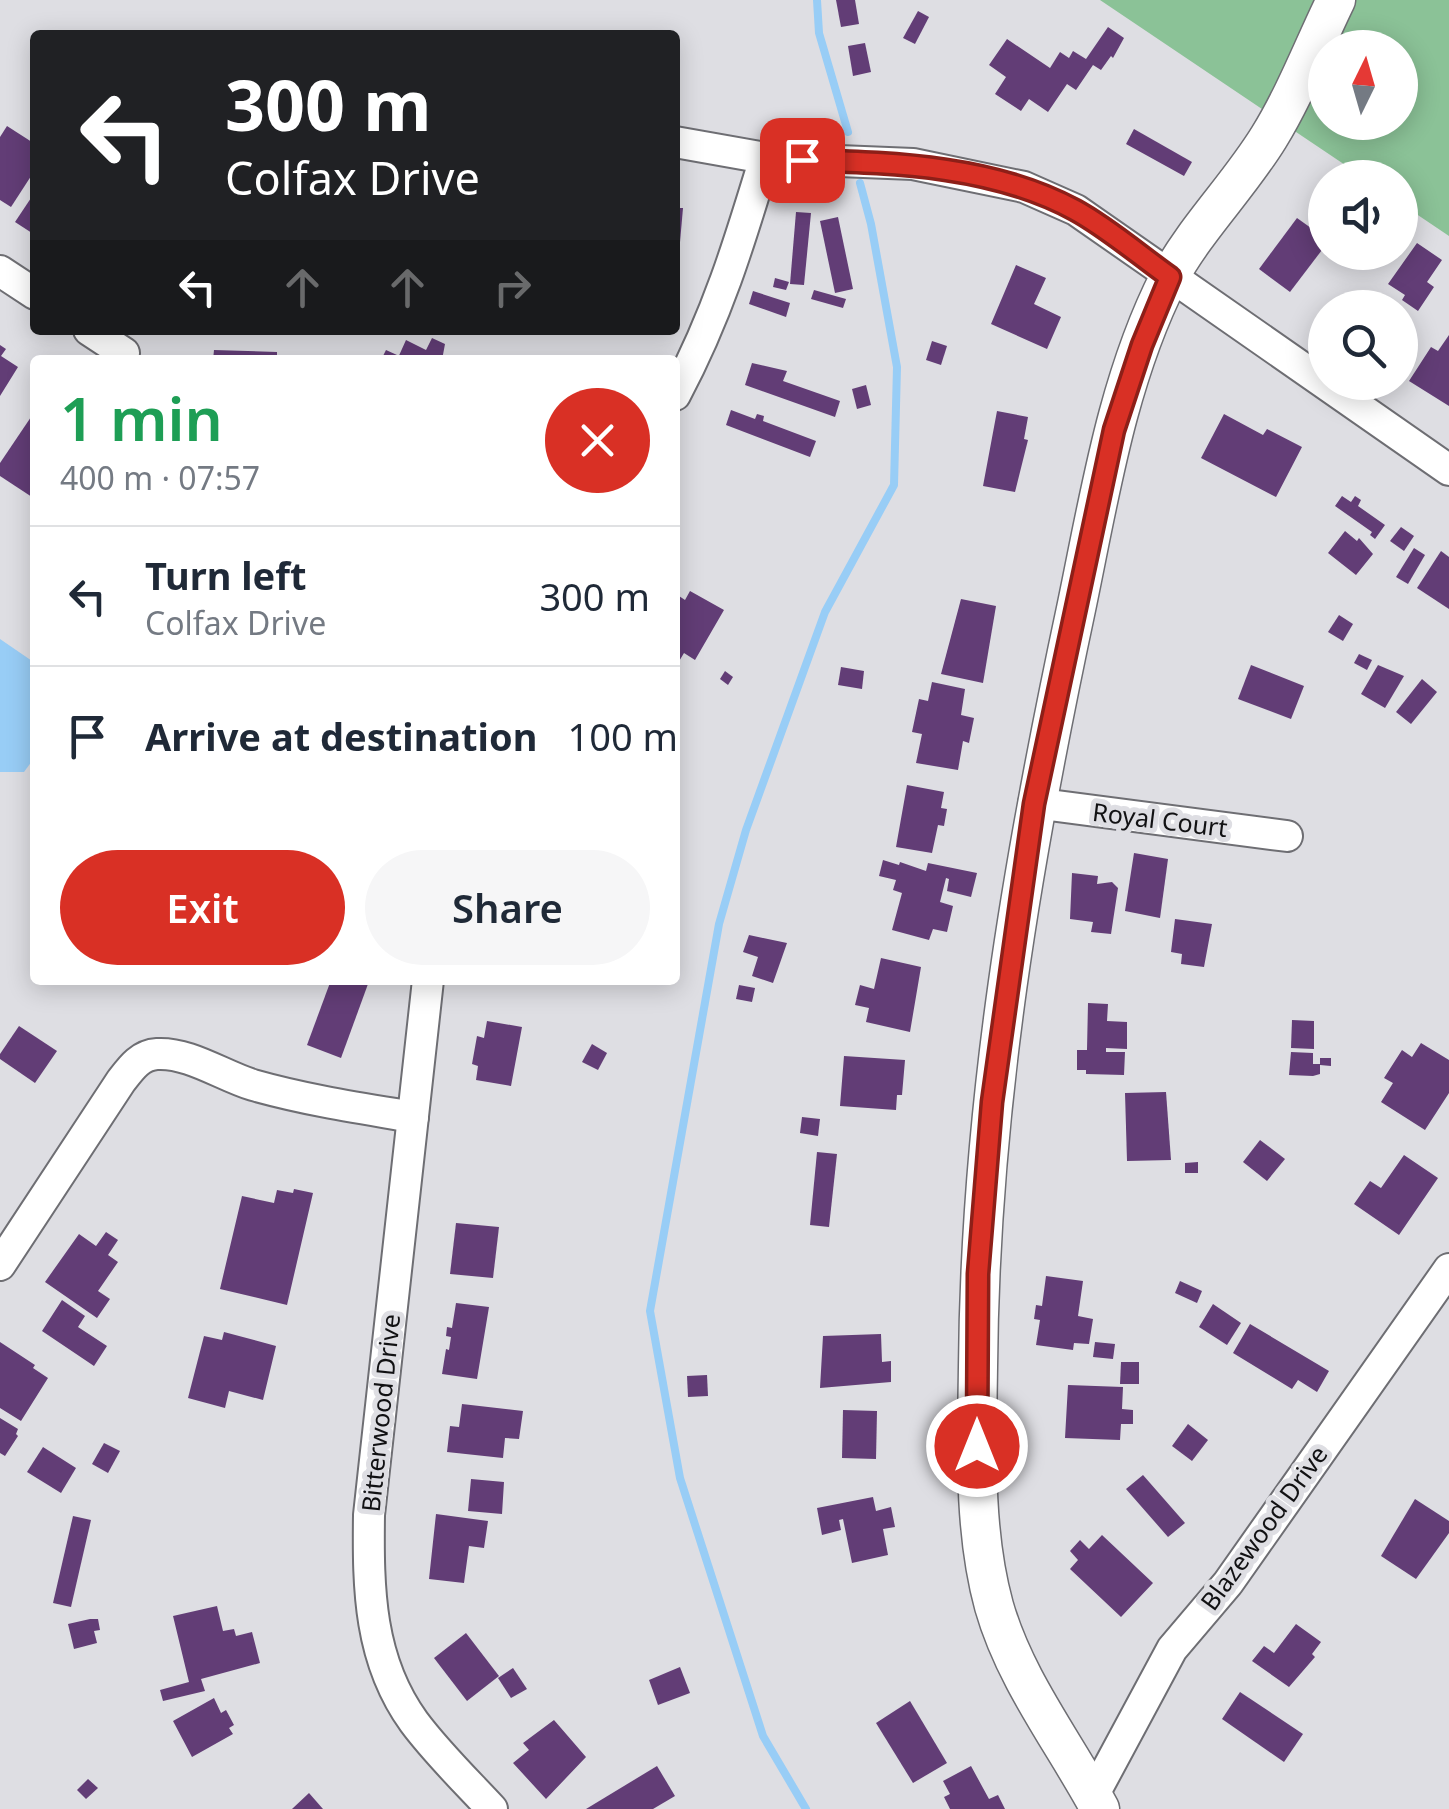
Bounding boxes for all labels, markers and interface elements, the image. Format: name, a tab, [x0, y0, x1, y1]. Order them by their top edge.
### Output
north arrow	[1308, 30, 1418, 140]
map controls	[1308, 30, 1418, 400]
text: 300 m	[225, 56, 432, 152]
icon: left	[60, 70, 190, 200]
pin	[760, 118, 845, 203]
icon: arrive	[775, 133, 830, 188]
text: Colfax Drive	[225, 147, 480, 208]
button: sound	[1308, 160, 1418, 270]
icon: left	[170, 260, 225, 315]
icon: ahead	[275, 260, 330, 315]
icon: ahead	[380, 260, 435, 315]
icon: right	[485, 260, 540, 315]
button: search	[1308, 290, 1418, 400]
text: 1 min	[60, 377, 223, 459]
button: close	[545, 388, 650, 493]
text: 400 m · 07:57	[60, 456, 260, 499]
text: Turn left	[145, 549, 307, 601]
icon: left	[60, 569, 115, 624]
text: 300 m	[539, 570, 650, 622]
text: Colfax Drive	[145, 601, 326, 644]
icon: arrive	[60, 709, 115, 764]
text: Arrive at destination	[145, 710, 537, 762]
text: 100 m	[567, 710, 678, 762]
street label: Royal Court	[1091, 794, 1230, 844]
button: Exit	[60, 850, 345, 965]
button: Share	[365, 850, 650, 965]
street label: Bitterwood Drive	[353, 1312, 407, 1514]
position arrow	[925, 1394, 1029, 1498]
street label: Blazewood Drive	[1192, 1438, 1334, 1617]

